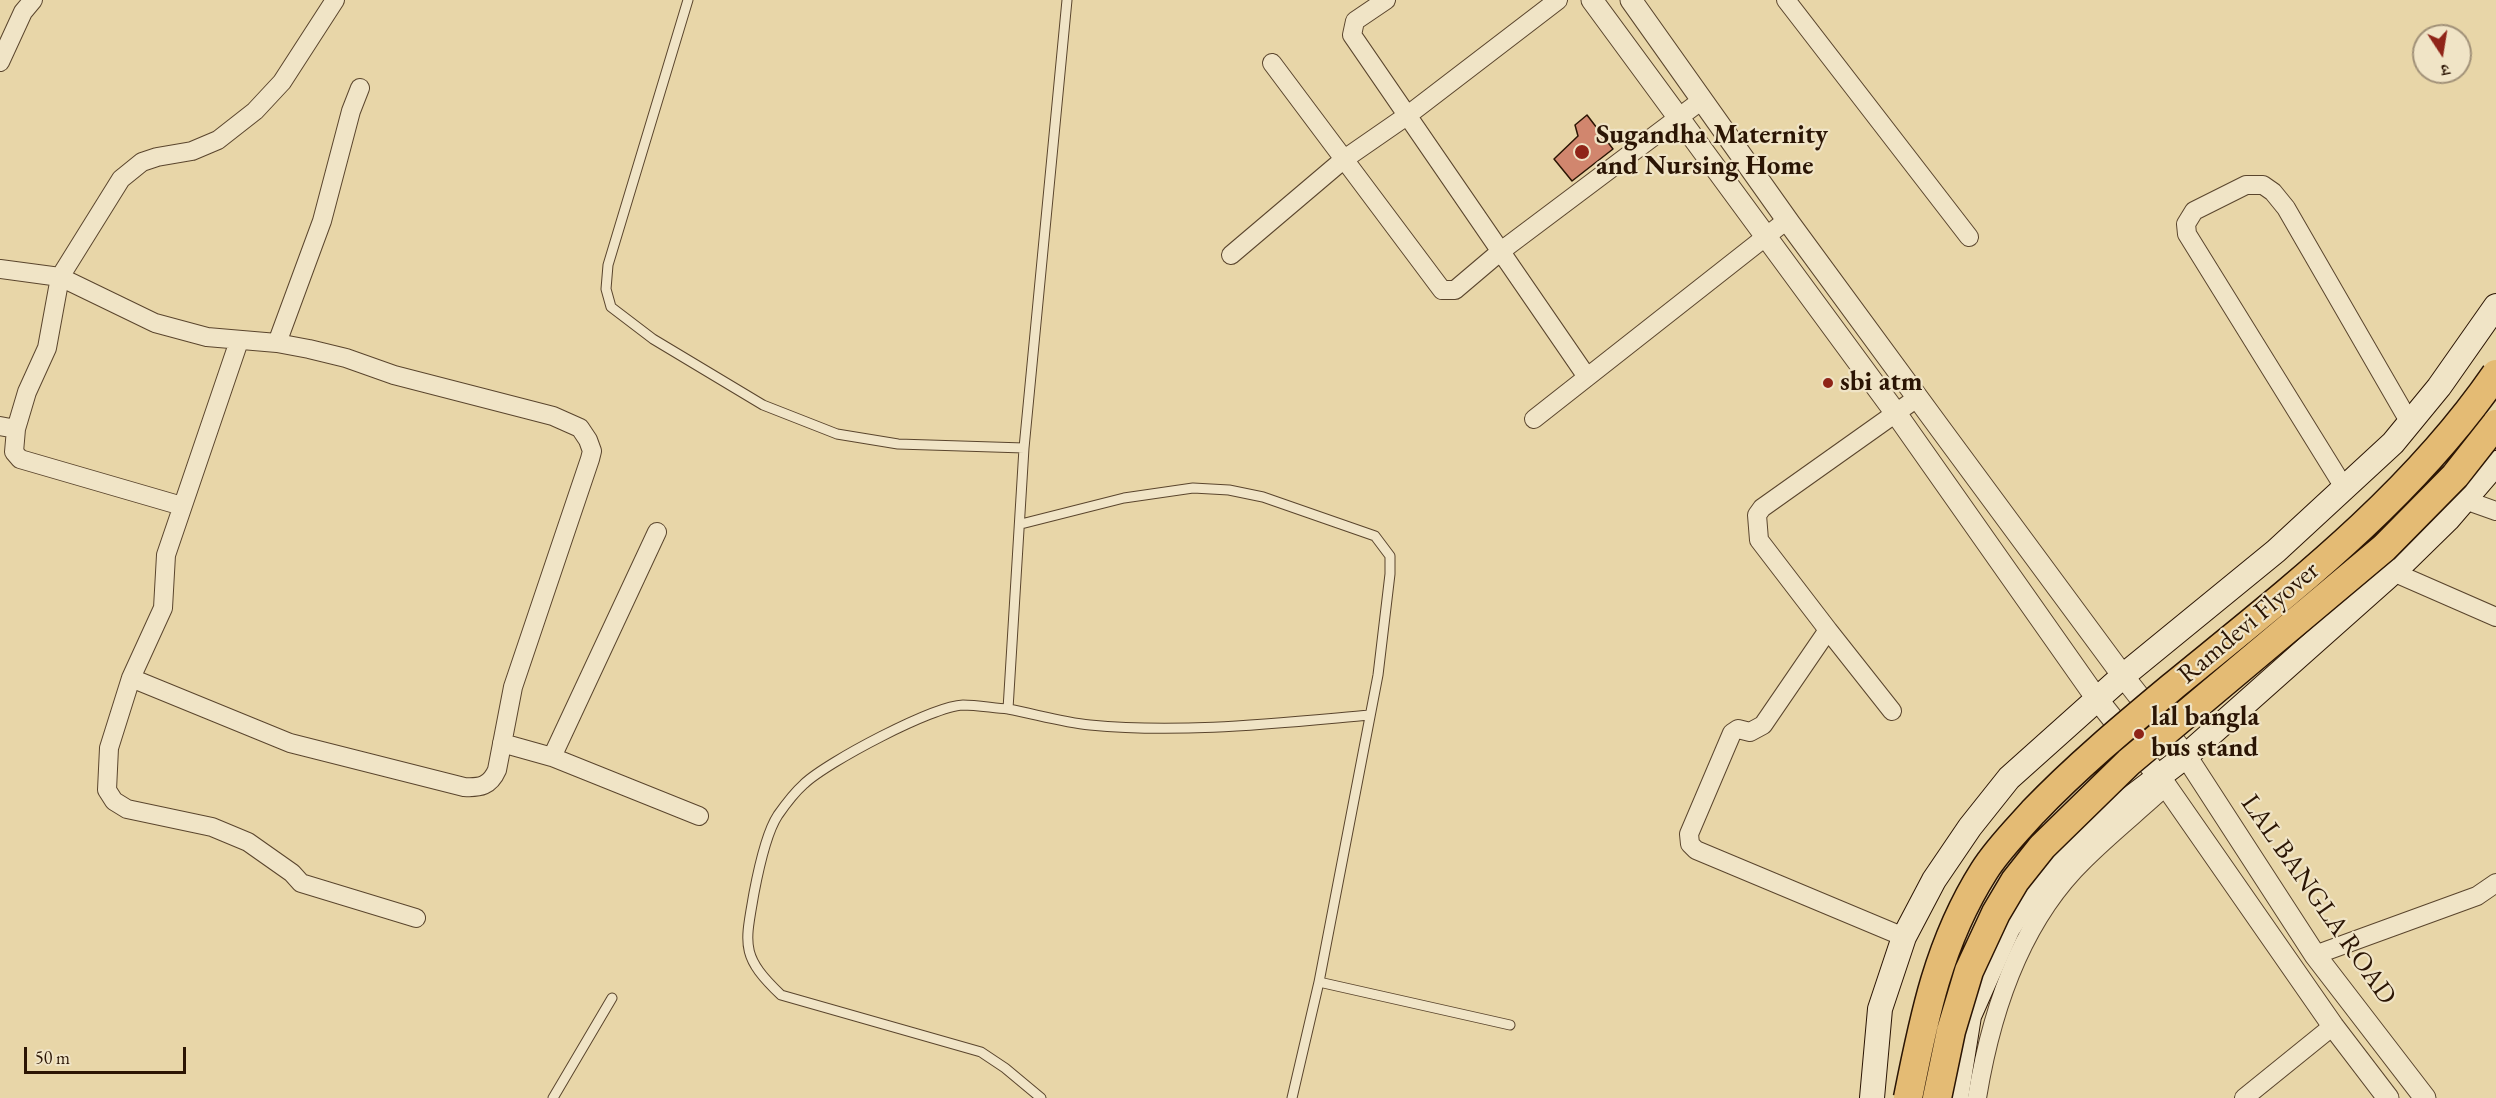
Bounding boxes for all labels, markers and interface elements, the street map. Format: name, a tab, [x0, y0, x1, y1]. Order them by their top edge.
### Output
north arrow	[2412, 24, 2472, 84]
text: उ	[2439, 59, 2452, 81]
place label: Sugandha Maternity and Nursing Home	[1596, 120, 1828, 183]
marker: Sugandha Maternity and Nursing Home	[1573, 143, 1591, 161]
place label: sbi atm	[1840, 367, 1922, 399]
marker: sbi atm	[1821, 376, 1835, 390]
street label: Ramdevi Flyover	[2172, 555, 2326, 691]
place label: lal bangla bus stand	[2151, 702, 2259, 765]
marker: lal bangla bus stand	[2132, 727, 2146, 741]
street label: LAL BANGLA ROAD	[2233, 789, 2403, 1011]
scale bar	[27, 1035, 189, 1073]
text: 50 m	[35, 1046, 70, 1069]

